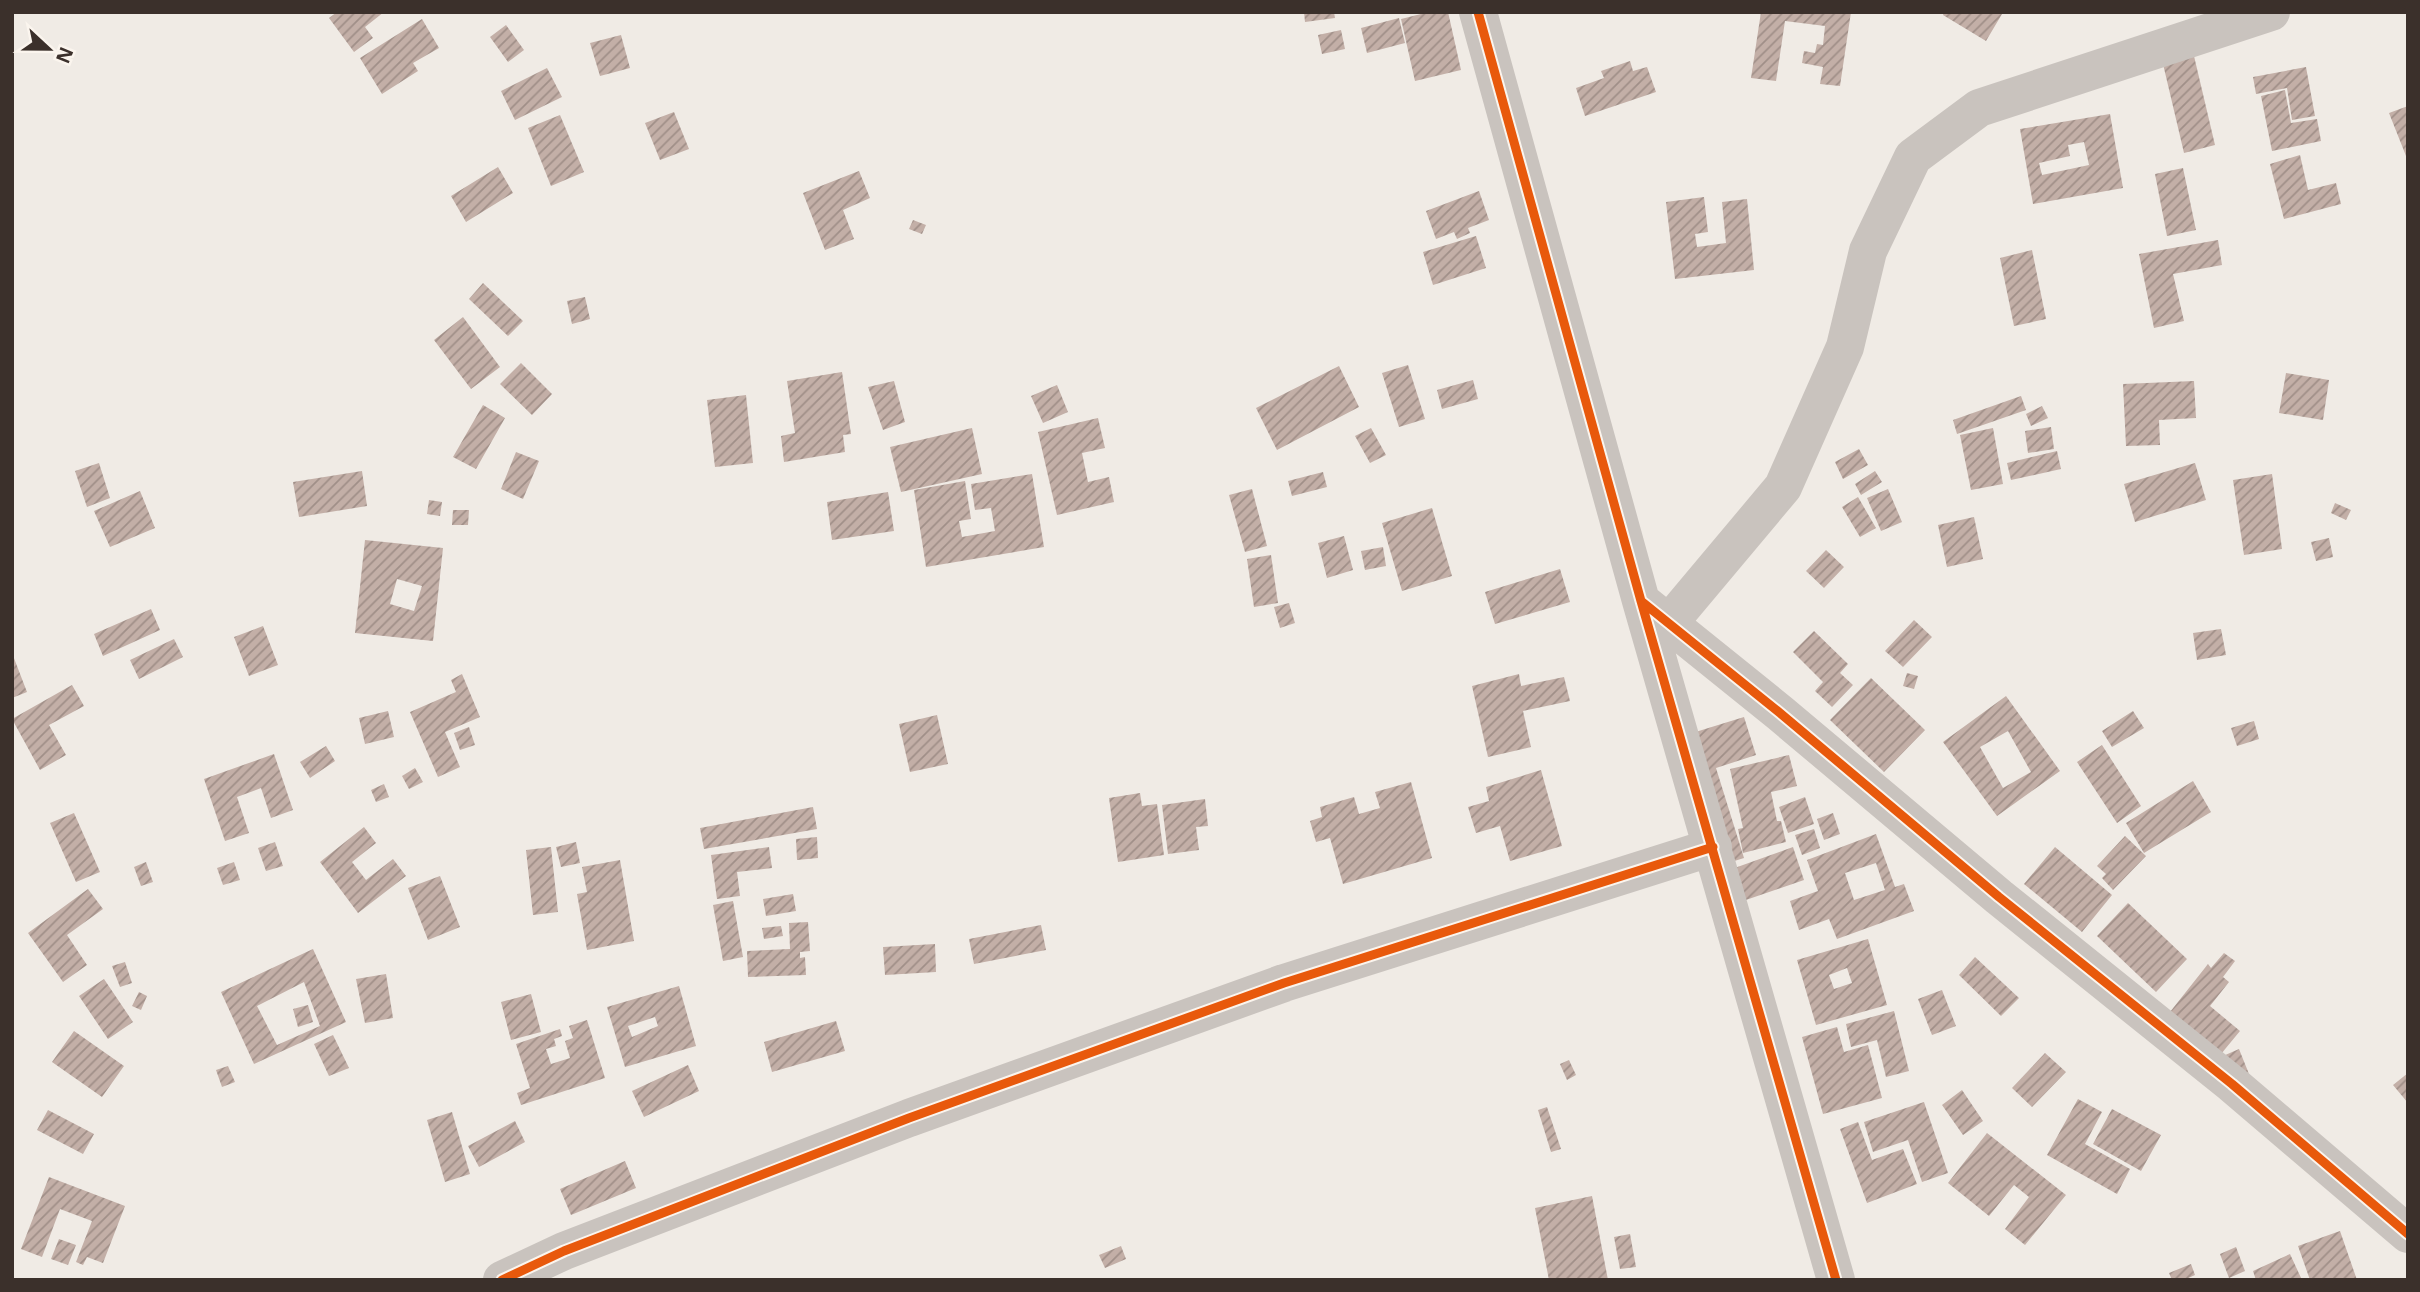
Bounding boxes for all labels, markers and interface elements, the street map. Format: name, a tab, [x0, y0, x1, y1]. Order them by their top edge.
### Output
north arrow	[14, 14, 84, 84]
text: N	[50, 43, 80, 67]

